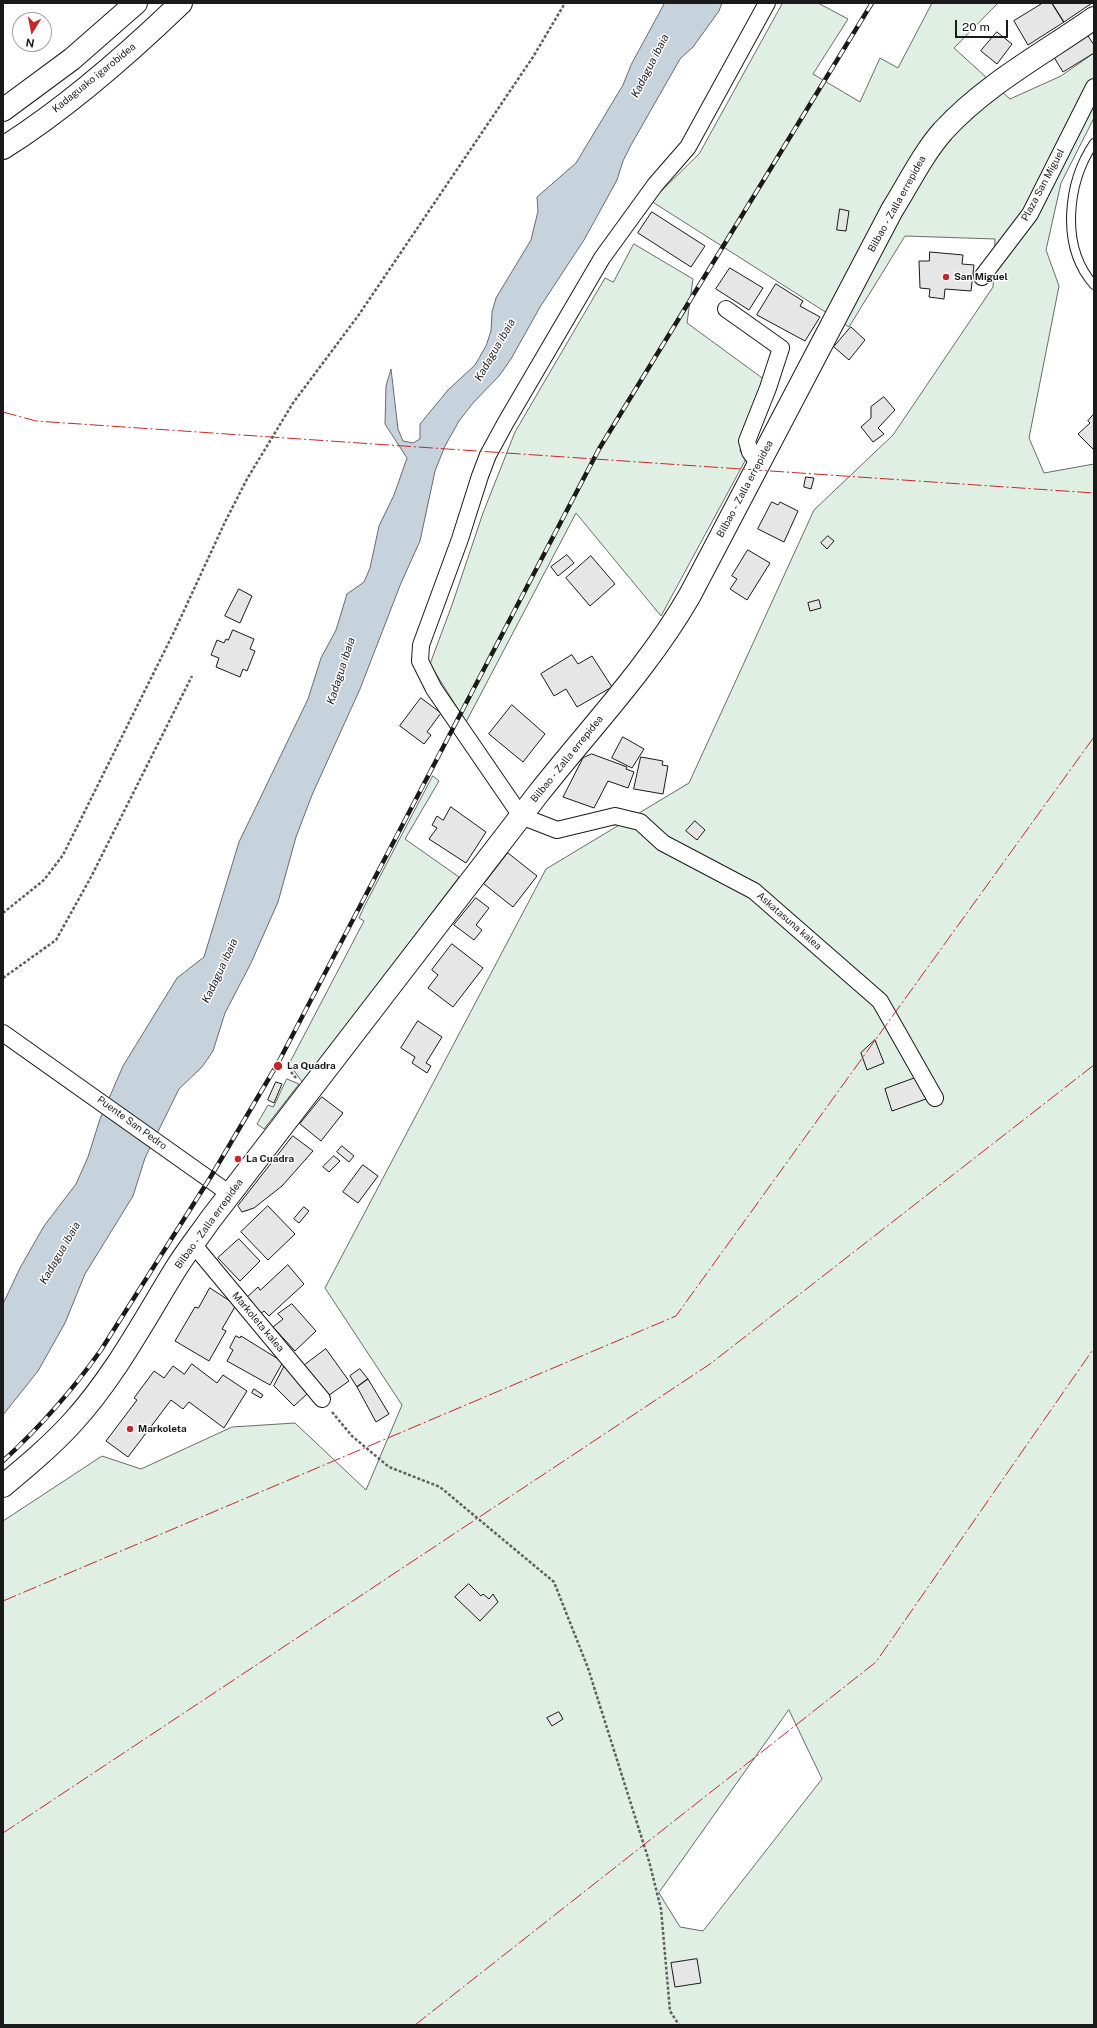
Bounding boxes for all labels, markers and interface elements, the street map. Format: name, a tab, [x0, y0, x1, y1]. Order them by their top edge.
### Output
north arrow	[12, 12, 52, 52]
scale bar	[957, 12, 1010, 38]
text: 20 m	[962, 20, 990, 34]
water label: Kadagua ibaia	[628, 32, 672, 100]
text: N	[25, 36, 35, 49]
street label: Kadaguako igarobidea	[50, 41, 138, 115]
street label: Plaza San Miguel	[1019, 147, 1067, 223]
street label: Bilbao - Zalla errepidea	[865, 154, 929, 254]
place label: San Miguel	[954, 271, 1008, 283]
marker: San Miguel	[941, 272, 951, 282]
water label: Kadagua ibaia	[472, 316, 518, 384]
street label: Bilbao - Zalla errepidea	[714, 438, 776, 540]
water label: Kadagua ibaia	[324, 636, 358, 706]
street label: Bilbao - Zalla errepidea	[528, 713, 606, 805]
street label: Askatasuna kalea	[754, 890, 824, 952]
water label: Kadagua ibaia	[199, 937, 241, 1005]
marker: La Quadra	[272, 1060, 284, 1072]
place label: La Quadra	[287, 1060, 336, 1072]
street label: Puente San Pedro	[95, 1094, 169, 1152]
place label: La Cuadra	[246, 1153, 294, 1165]
marker: La Cuadra	[233, 1154, 243, 1164]
street label: Bilbao - Zalla errepidea	[172, 1177, 246, 1271]
water label: Kadagua ibaia	[37, 1219, 83, 1287]
street label: Markoleta kalea	[230, 1290, 286, 1354]
place label: Markoleta	[138, 1423, 187, 1435]
marker: Markoleta	[125, 1424, 135, 1434]

